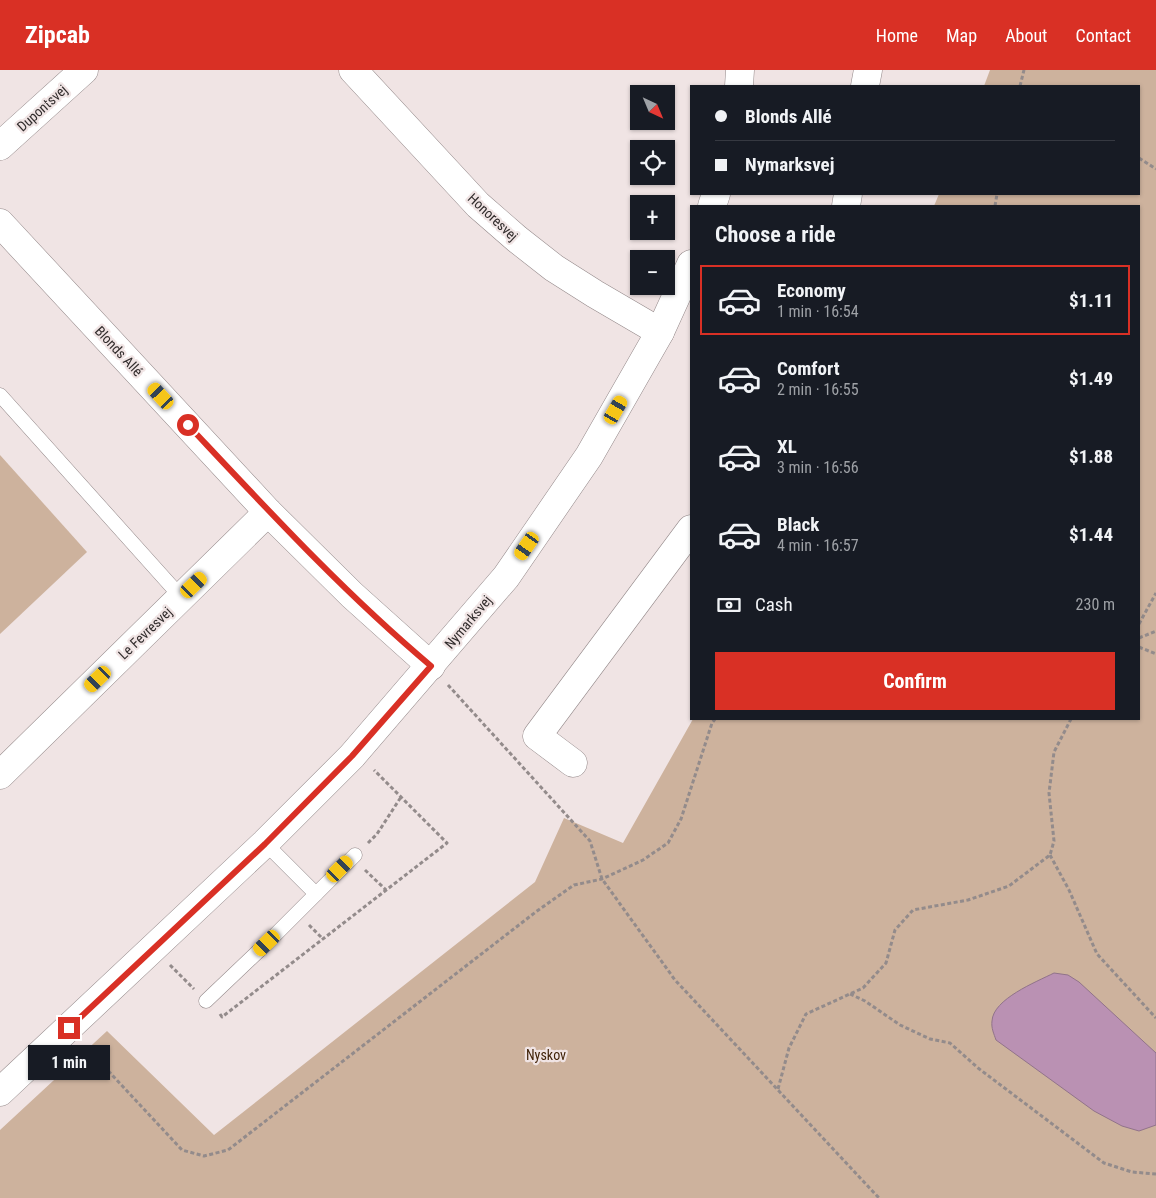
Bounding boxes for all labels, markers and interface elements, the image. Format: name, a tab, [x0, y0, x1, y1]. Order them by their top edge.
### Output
text: Zipcab	[25, 21, 90, 49]
text: Home	[876, 25, 918, 46]
text: Map	[946, 25, 977, 46]
text: About	[1005, 25, 1047, 46]
text: Contact	[1075, 25, 1131, 46]
street label: Dupontsvej	[14, 81, 70, 135]
north arrow	[630, 85, 675, 130]
map controls	[630, 85, 675, 295]
text: Blonds Allé	[745, 105, 832, 128]
button: locate	[630, 140, 675, 185]
text: Nymarksvej	[745, 153, 834, 176]
street label: Honoresvej	[465, 190, 521, 244]
button: +	[630, 195, 675, 240]
text: Choose a ride	[715, 222, 836, 247]
button: −	[630, 250, 675, 295]
icon: car	[717, 278, 762, 323]
text: Economy	[777, 279, 846, 302]
text: $1.11	[1069, 289, 1113, 312]
text: 1 min · 16:54	[777, 302, 859, 321]
street label: Blonds Allé	[92, 323, 146, 380]
icon: car	[717, 356, 762, 401]
text: Comfort	[777, 357, 840, 380]
text: $1.49	[1069, 367, 1113, 390]
car	[145, 380, 176, 412]
text: 2 min · 16:55	[777, 380, 859, 399]
car	[602, 393, 629, 427]
route start	[177, 414, 199, 436]
icon: car	[717, 434, 762, 479]
text: XL	[777, 435, 797, 458]
text: $1.88	[1069, 445, 1113, 468]
text: 3 min · 16:56	[777, 458, 859, 477]
icon: car	[717, 512, 762, 557]
text: Black	[777, 513, 819, 536]
text: $1.44	[1069, 523, 1113, 546]
car	[512, 529, 541, 563]
text: 4 min · 16:57	[777, 536, 859, 555]
car	[177, 569, 210, 601]
icon: cash	[715, 591, 743, 619]
street label: Nymarksvej	[441, 592, 495, 652]
text: Cash	[755, 593, 793, 616]
text: 230 m	[1076, 595, 1115, 614]
street label: Le Fevresvej	[115, 604, 175, 662]
button: Confirm	[715, 652, 1115, 710]
car	[81, 663, 114, 695]
car	[324, 853, 355, 885]
car	[250, 927, 283, 959]
route end	[58, 1017, 80, 1039]
callout: 1 min	[28, 1046, 110, 1080]
park label: Nyskov	[526, 1047, 566, 1063]
text: 1 min	[51, 1053, 87, 1072]

